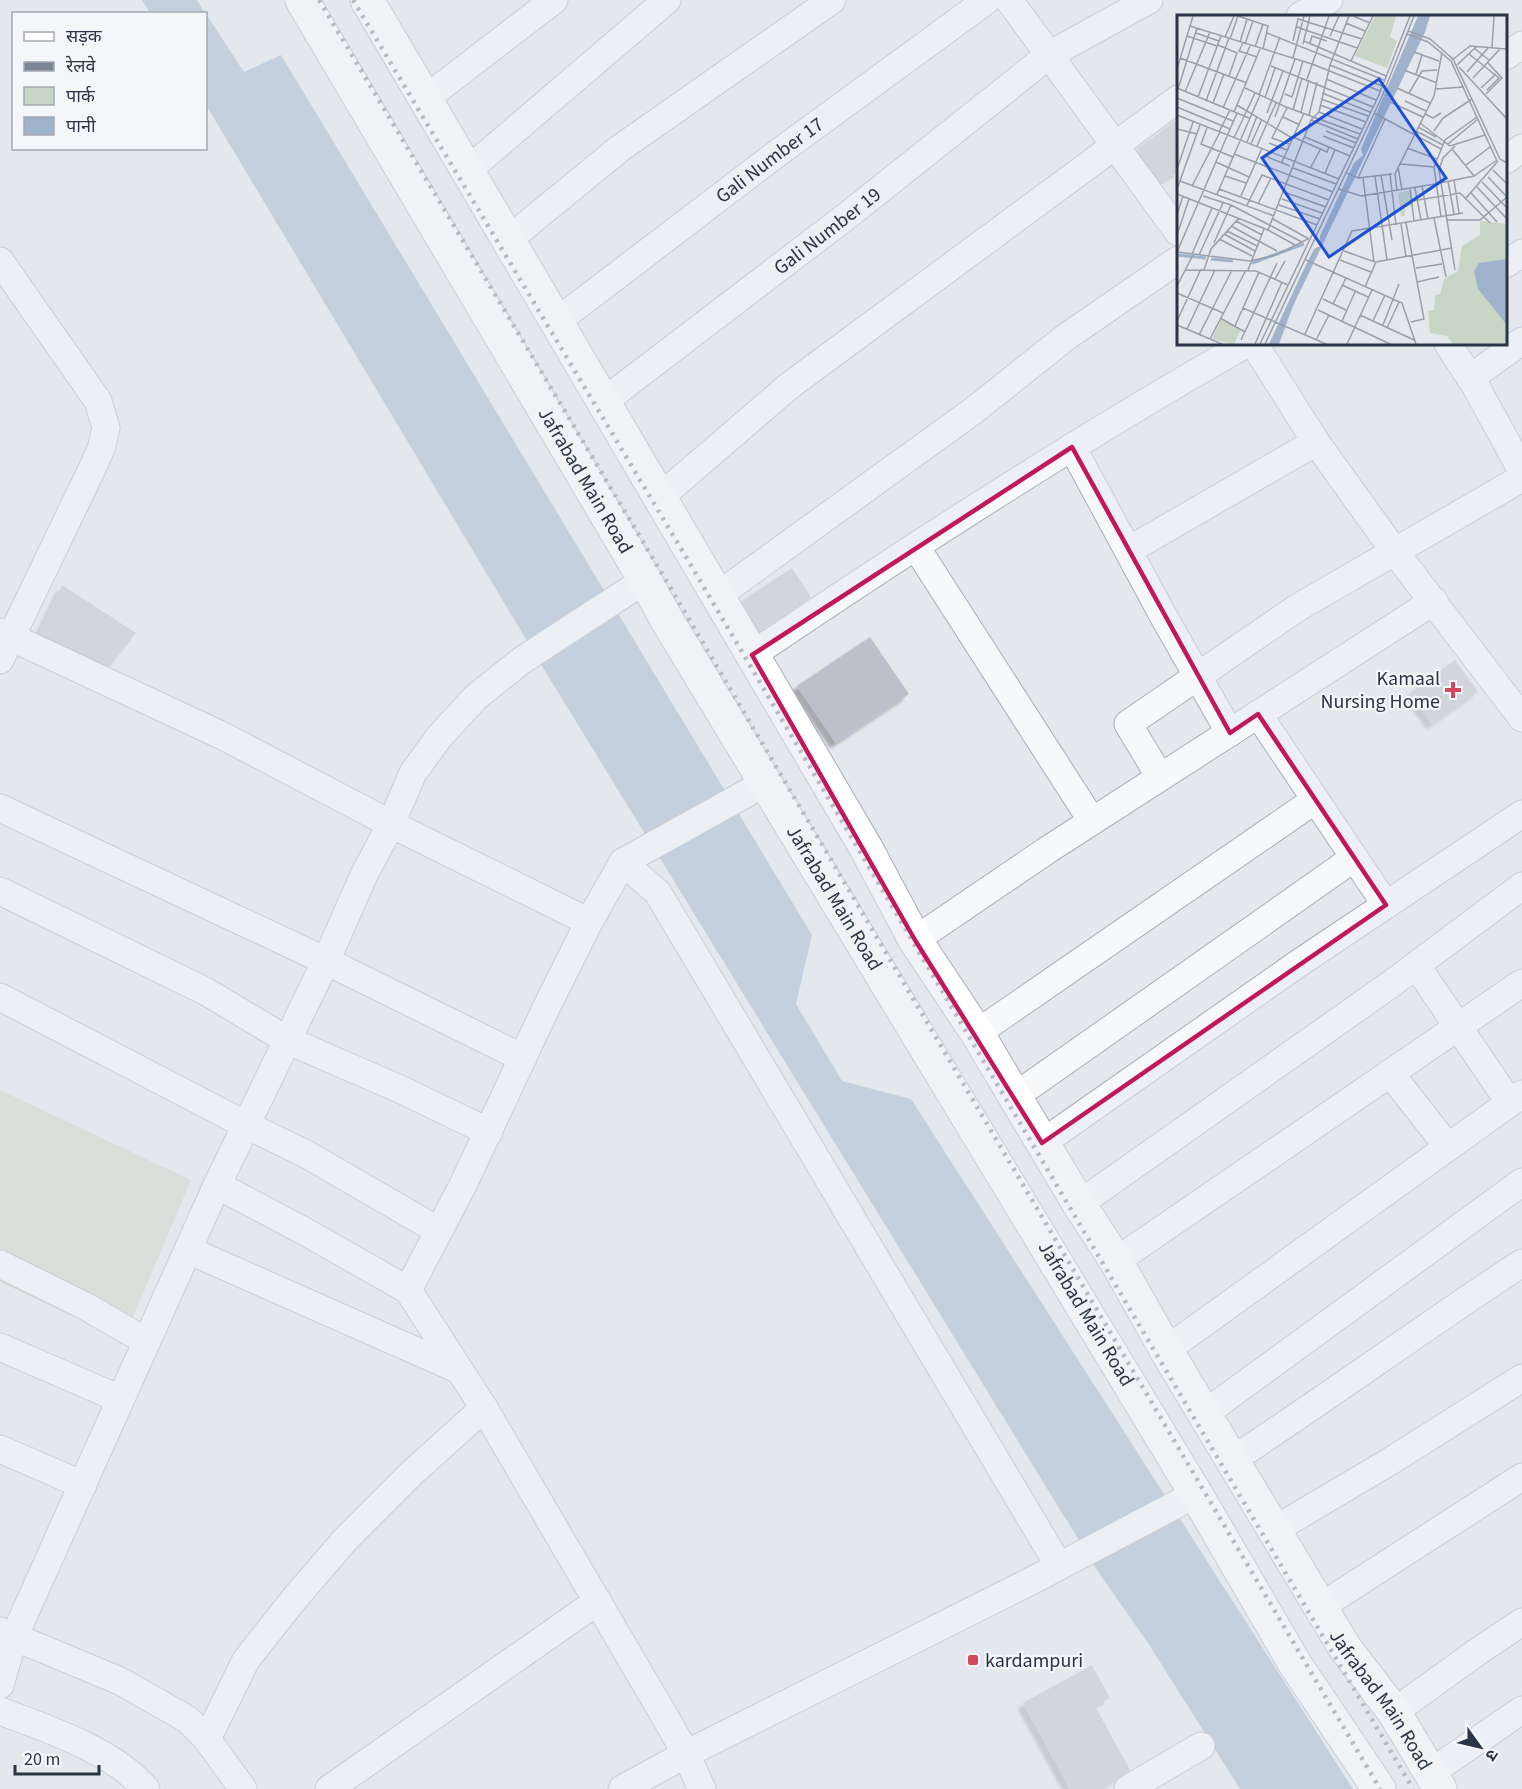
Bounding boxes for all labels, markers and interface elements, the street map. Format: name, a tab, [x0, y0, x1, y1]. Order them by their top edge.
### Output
legend	[12, 12, 207, 150]
inset map	[1177, 15, 1507, 345]
text: सड़क	[66, 24, 103, 49]
text: रेलवे	[65, 54, 97, 79]
text: पार्क	[66, 84, 96, 109]
street label: Gali Number 17	[710, 111, 830, 210]
text: पानी	[66, 114, 96, 139]
street label: Gali Number 19	[768, 181, 887, 282]
street label: Jafrabad Main Road	[531, 402, 639, 559]
place label: Kamaal Nursing Home	[1321, 665, 1440, 716]
marker: Kamaal Nursing Home	[1444, 681, 1462, 699]
street label: Jafrabad Main Road	[779, 820, 889, 976]
street label: Jafrabad Main Road	[1031, 1236, 1141, 1392]
street label: Jafrabad Main Road	[1322, 1625, 1439, 1776]
place label: kardampuri	[985, 1647, 1083, 1675]
marker: kardampuri	[966, 1653, 980, 1667]
north arrow	[1450, 1717, 1510, 1777]
scale bar	[15, 1738, 99, 1776]
text: उ	[1480, 1745, 1503, 1765]
text: 20 m	[24, 1747, 60, 1772]

